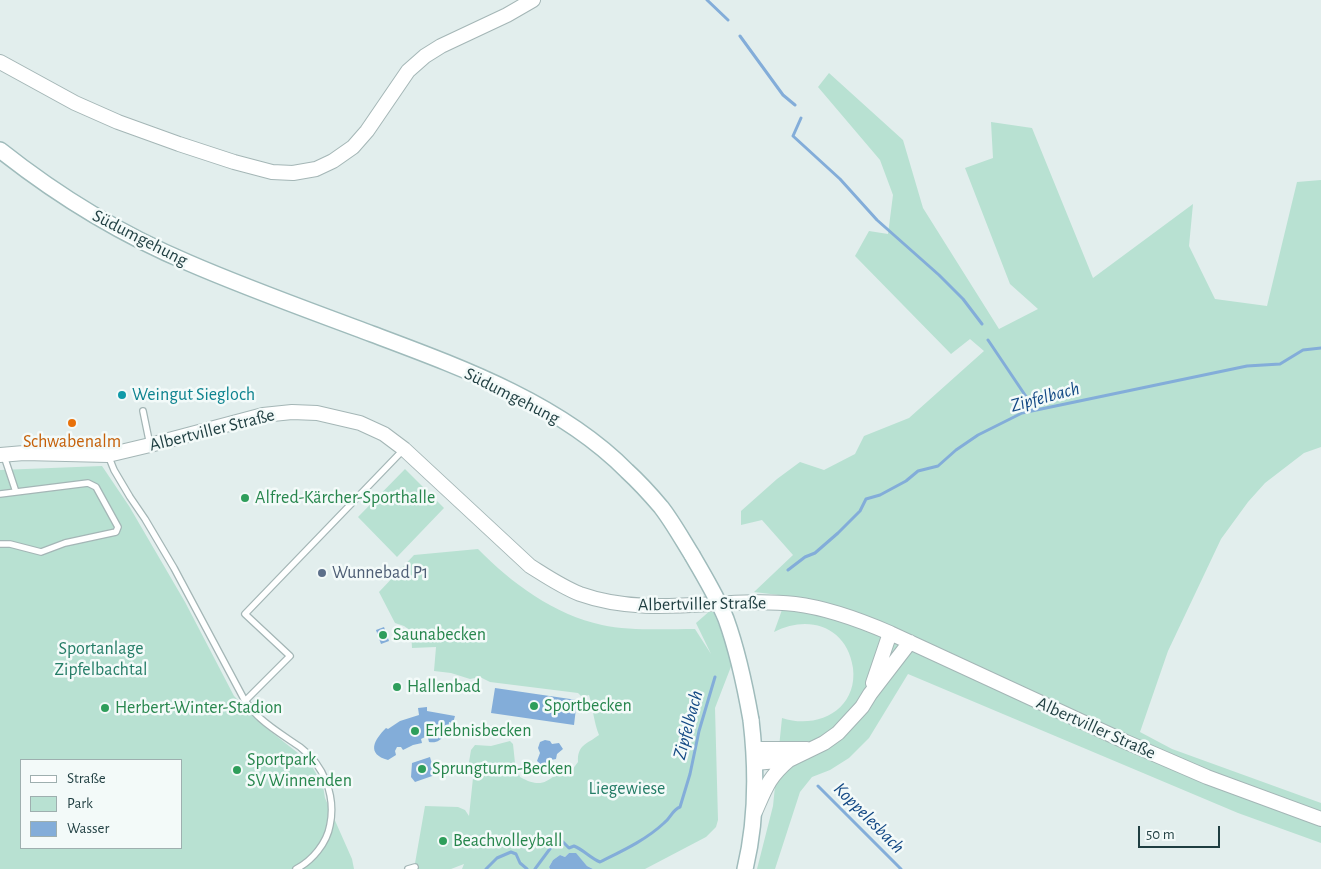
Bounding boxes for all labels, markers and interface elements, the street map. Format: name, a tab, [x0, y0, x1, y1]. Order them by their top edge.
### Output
street label: Südumgehung	[89, 205, 191, 271]
street label: Südumgehung	[461, 363, 563, 429]
water label: Zipfelbach	[1008, 377, 1082, 417]
place label: Weingut Siegloch	[132, 384, 255, 406]
marker: Weingut Siegloch	[116, 389, 128, 401]
street label: Albertviller Straße	[147, 404, 277, 456]
marker: Schwabenalm	[66, 417, 78, 429]
place label: Schwabenalm	[23, 431, 121, 453]
place label: Alfred-Kärcher-Sporthalle	[255, 487, 435, 509]
marker: Alfred-Kärcher-Sporthalle	[239, 492, 251, 504]
place label: Wunnebad P1	[332, 562, 428, 584]
marker: Wunnebad P1	[316, 567, 328, 579]
street label: Albertviller Straße	[638, 592, 766, 616]
place label: Saunabecken	[393, 624, 486, 646]
marker: Saunabecken	[377, 629, 389, 641]
park label: Sportanlage Zipfelbachtal	[55, 638, 147, 681]
place label: Hallenbad	[407, 676, 481, 698]
marker: Hallenbad	[391, 681, 403, 693]
water label: Zipfelbach	[668, 688, 708, 762]
street label: Albertviller Straße	[1033, 692, 1159, 764]
place label: Sportbecken	[544, 695, 632, 717]
place label: Herbert-Winter-Stadion	[115, 697, 282, 719]
marker: Sportbecken	[528, 700, 540, 712]
marker: Herbert-Winter-Stadion	[99, 702, 111, 714]
place label: Erlebnisbecken	[425, 720, 531, 742]
marker: Erlebnisbecken	[409, 725, 421, 737]
place label: Sportpark SV Winnenden	[247, 749, 352, 792]
place label: Sprungturm-Becken	[432, 758, 573, 780]
legend	[20, 759, 182, 849]
marker: Sprungturm-Becken	[416, 763, 428, 775]
marker: Sportpark SV Winnenden	[231, 764, 243, 776]
text: Straße	[67, 771, 106, 786]
park label: Liegewiese	[589, 778, 665, 800]
water label: Koppelesbach	[829, 778, 909, 858]
text: Park	[67, 796, 93, 811]
scale bar	[1141, 816, 1224, 848]
text: Wasser	[67, 821, 109, 836]
text: 50 m	[1146, 827, 1175, 842]
place label: Beachvolleyball	[453, 830, 563, 852]
marker: Beachvolleyball	[437, 835, 449, 847]

